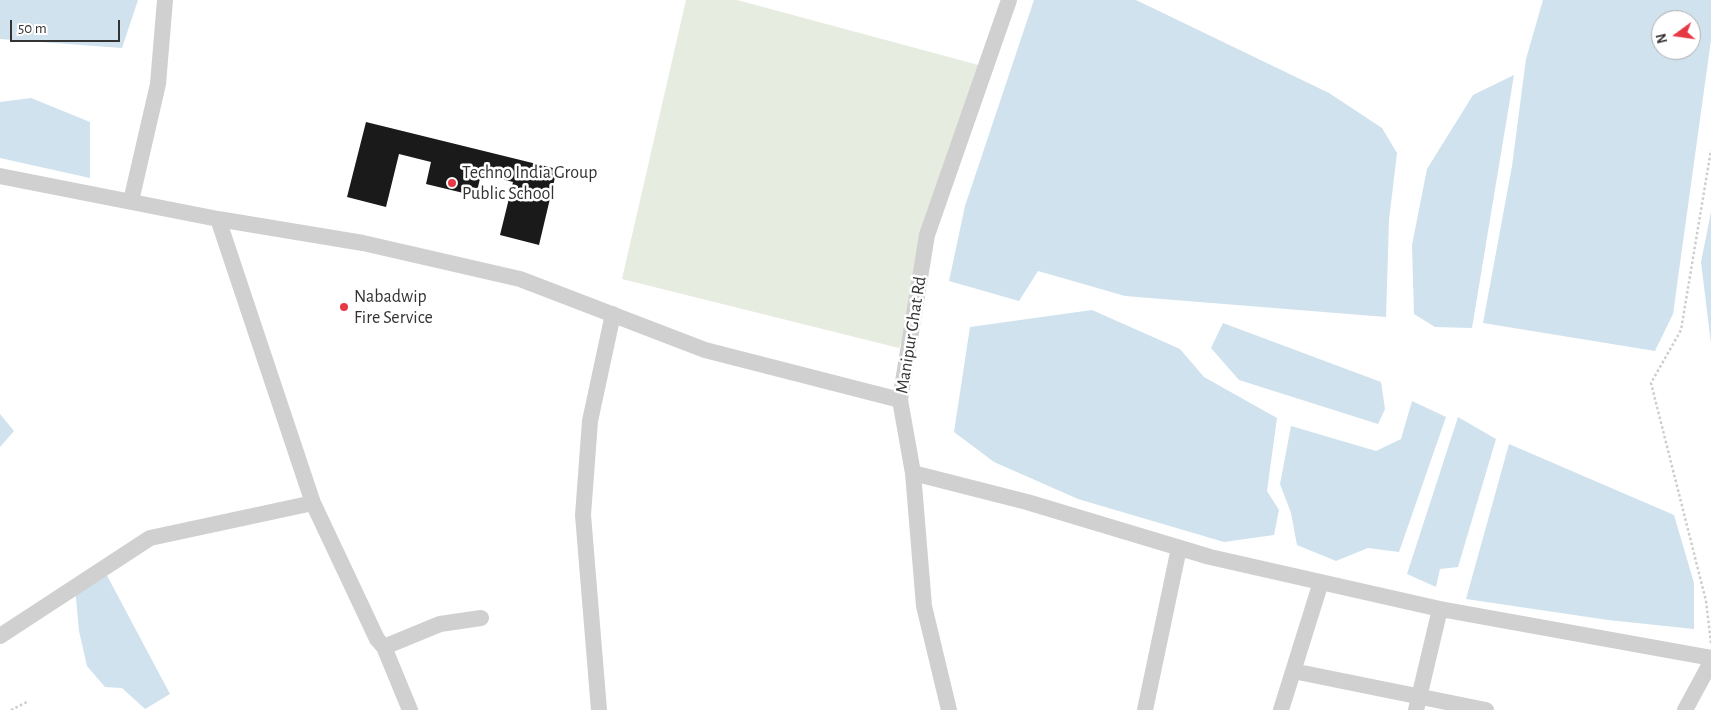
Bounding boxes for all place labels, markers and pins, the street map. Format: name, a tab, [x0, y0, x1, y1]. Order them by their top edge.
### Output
place label: Techno India Group Public School	[462, 162, 597, 204]
marker: Techno India Group Public School	[446, 177, 458, 189]
place label: Nabadwip Fire Service	[354, 286, 433, 328]
marker: Nabadwip Fire Service	[338, 301, 350, 313]

